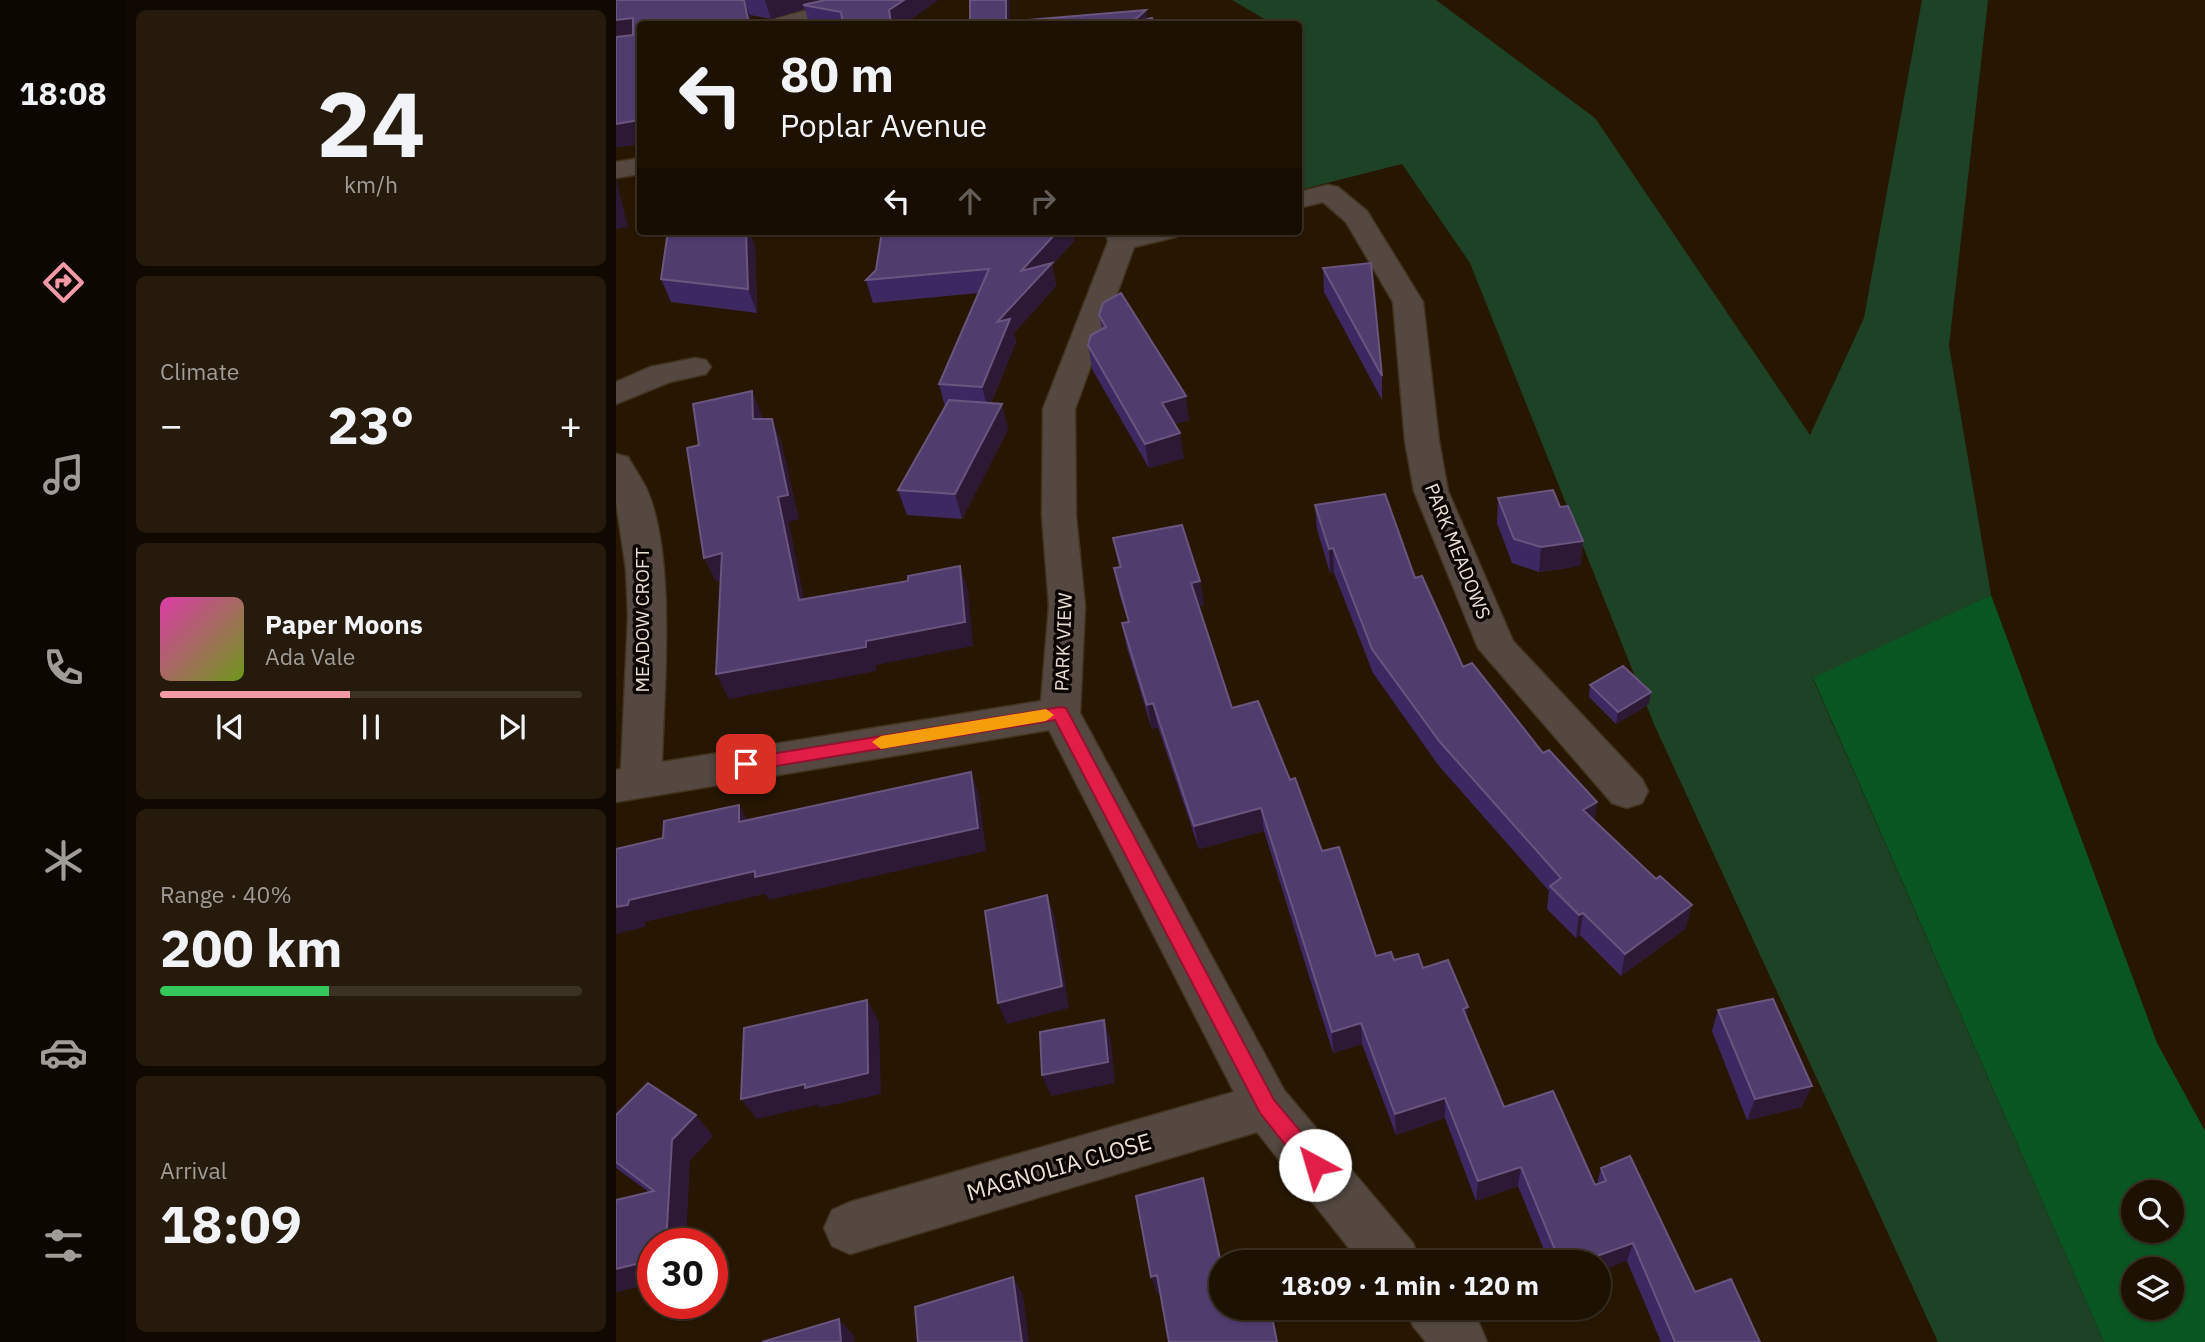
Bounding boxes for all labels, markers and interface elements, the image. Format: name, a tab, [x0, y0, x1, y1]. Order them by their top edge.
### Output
text: 80 m	[780, 42, 894, 105]
icon: left	[665, 49, 756, 140]
text: 24	[316, 64, 426, 182]
text: 18:08	[19, 72, 107, 114]
text: Poplar Avenue	[780, 104, 987, 146]
text: km/h	[344, 169, 398, 199]
icon: left	[878, 182, 916, 220]
icon: ahead	[951, 182, 989, 220]
icon: right	[1024, 182, 1062, 220]
icon: directions	[39, 258, 88, 307]
text: Climate	[160, 356, 239, 386]
text: 23°	[328, 391, 414, 458]
text: −	[160, 400, 183, 449]
text: +	[559, 400, 582, 449]
icon: music	[39, 450, 88, 499]
street label: PARK MEADOWS	[1420, 480, 1496, 622]
street label: MEADOW CROFT	[630, 547, 654, 693]
street label: PARK VIEW	[1049, 592, 1077, 692]
text: Paper Moons	[265, 607, 423, 641]
text: Ada Vale	[265, 641, 355, 671]
icon: phone	[39, 643, 88, 692]
icon: previous	[211, 708, 249, 746]
icon: pause	[352, 708, 390, 746]
icon: next	[493, 708, 531, 746]
pin	[716, 734, 776, 794]
icon: arrive	[727, 745, 765, 783]
icon: climate	[39, 836, 88, 885]
text: Range · 40%	[160, 879, 292, 909]
text: 200 km	[160, 914, 342, 981]
icon: car	[39, 1028, 88, 1077]
street label: MAGNOLIA CLOSE	[963, 1125, 1155, 1207]
position arrow	[1278, 1128, 1352, 1202]
text: Arrival	[160, 1155, 227, 1185]
map controls	[2121, 1180, 2184, 1320]
button: search	[2121, 1180, 2184, 1243]
text: 18:09	[160, 1190, 302, 1257]
icon: filters	[39, 1221, 88, 1270]
speed limit sign: 30	[637, 1228, 728, 1319]
button: layers	[2121, 1257, 2184, 1320]
text: 18:09 · 1 min · 120 m	[1281, 1268, 1539, 1302]

